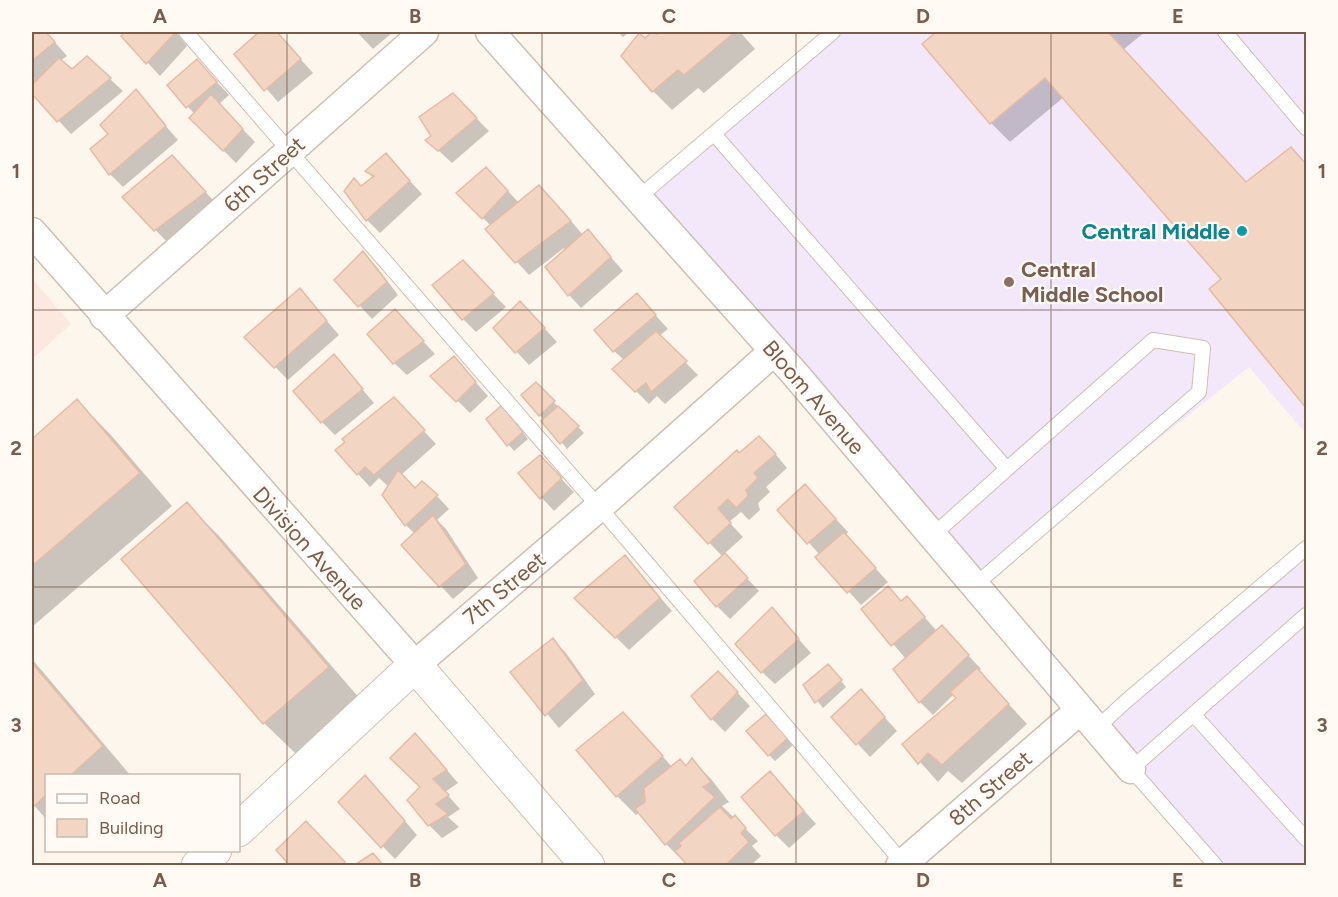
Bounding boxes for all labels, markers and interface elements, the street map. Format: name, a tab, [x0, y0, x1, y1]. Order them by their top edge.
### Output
text: A	[153, 4, 168, 28]
text: B	[409, 4, 421, 28]
text: C	[662, 4, 676, 28]
text: D	[916, 4, 930, 28]
text: E	[1172, 4, 1184, 28]
street label: 6th Street	[218, 131, 311, 218]
text: 1	[12, 159, 20, 183]
text: 1	[1318, 159, 1326, 183]
place label: Central Middle	[1081, 218, 1230, 245]
marker: Central Middle	[1235, 224, 1249, 238]
place label: Central Middle School	[1021, 256, 1164, 308]
marker: Central Middle School	[1002, 275, 1016, 289]
street label: Bloom Avenue	[757, 335, 871, 460]
text: 2	[10, 436, 22, 460]
text: 2	[1316, 436, 1328, 460]
street label: Division Avenue	[247, 481, 372, 616]
street label: 7th Street	[458, 546, 551, 631]
text: 3	[10, 713, 22, 737]
text: 3	[1316, 713, 1328, 737]
street label: 8th Street	[943, 745, 1037, 832]
legend	[45, 774, 240, 852]
text: Road	[99, 787, 140, 809]
text: Building	[99, 817, 164, 839]
text: A	[153, 868, 168, 892]
text: B	[409, 868, 421, 892]
text: C	[662, 868, 676, 892]
text: D	[916, 868, 930, 892]
text: E	[1172, 868, 1184, 892]

